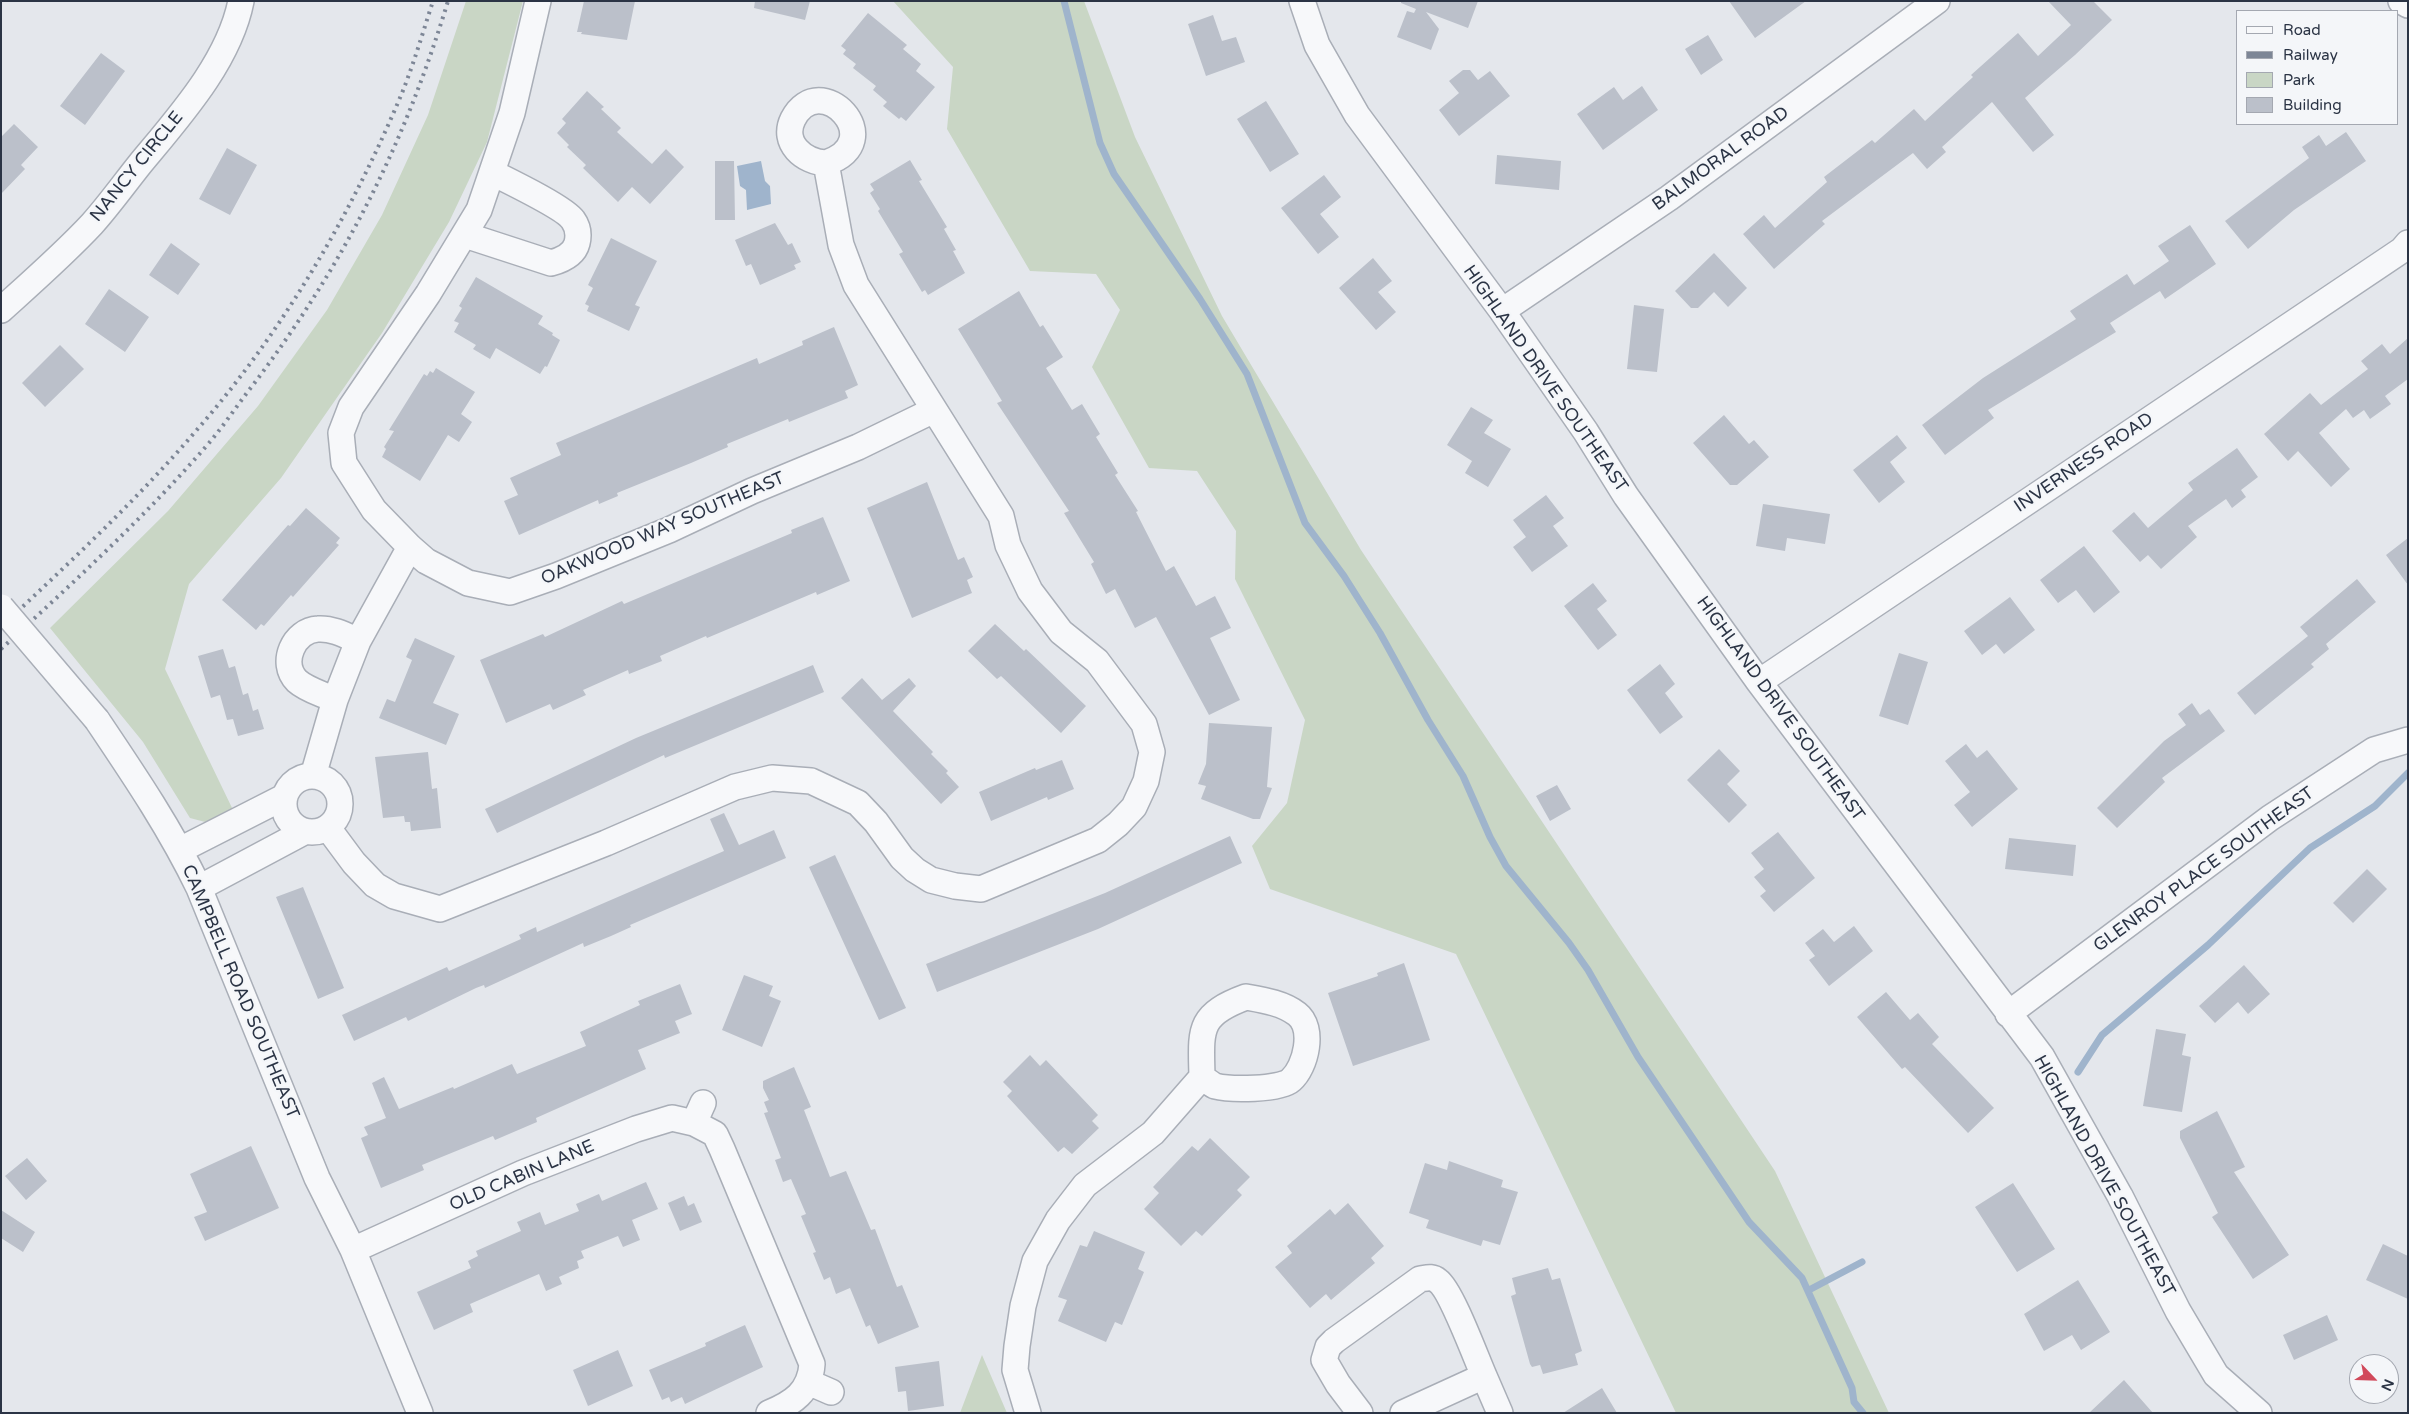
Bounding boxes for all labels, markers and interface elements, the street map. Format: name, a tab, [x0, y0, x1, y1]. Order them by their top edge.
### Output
legend	[2236, 10, 2399, 125]
text: Road	[2283, 21, 2321, 39]
text: Railway	[2283, 46, 2338, 64]
text: Park	[2283, 71, 2315, 89]
text: Building	[2283, 96, 2342, 114]
street label: BALMORAL ROAD	[1648, 102, 1794, 216]
street label: NANCY CIRCLE	[86, 107, 188, 227]
street label: HIGHLAND DRIVE SOUTHEAST	[1458, 261, 1632, 497]
street label: INVERNESS ROAD	[2010, 408, 2158, 518]
street label: OAKWOOD WAY SOUTHEAST	[538, 468, 788, 590]
street label: HIGHLAND DRIVE SOUTHEAST	[1691, 592, 1869, 826]
street label: GLENROY PLACE SOUTHEAST	[2090, 783, 2318, 957]
street label: CAMPBELL ROAD SOUTHEAST	[177, 862, 303, 1122]
street label: HIGHLAND DRIVE SOUTHEAST	[2029, 1052, 2179, 1300]
street label: OLD CABIN LANE	[446, 1136, 598, 1216]
north arrow	[2349, 1354, 2399, 1404]
text: N	[2377, 1376, 2397, 1393]

